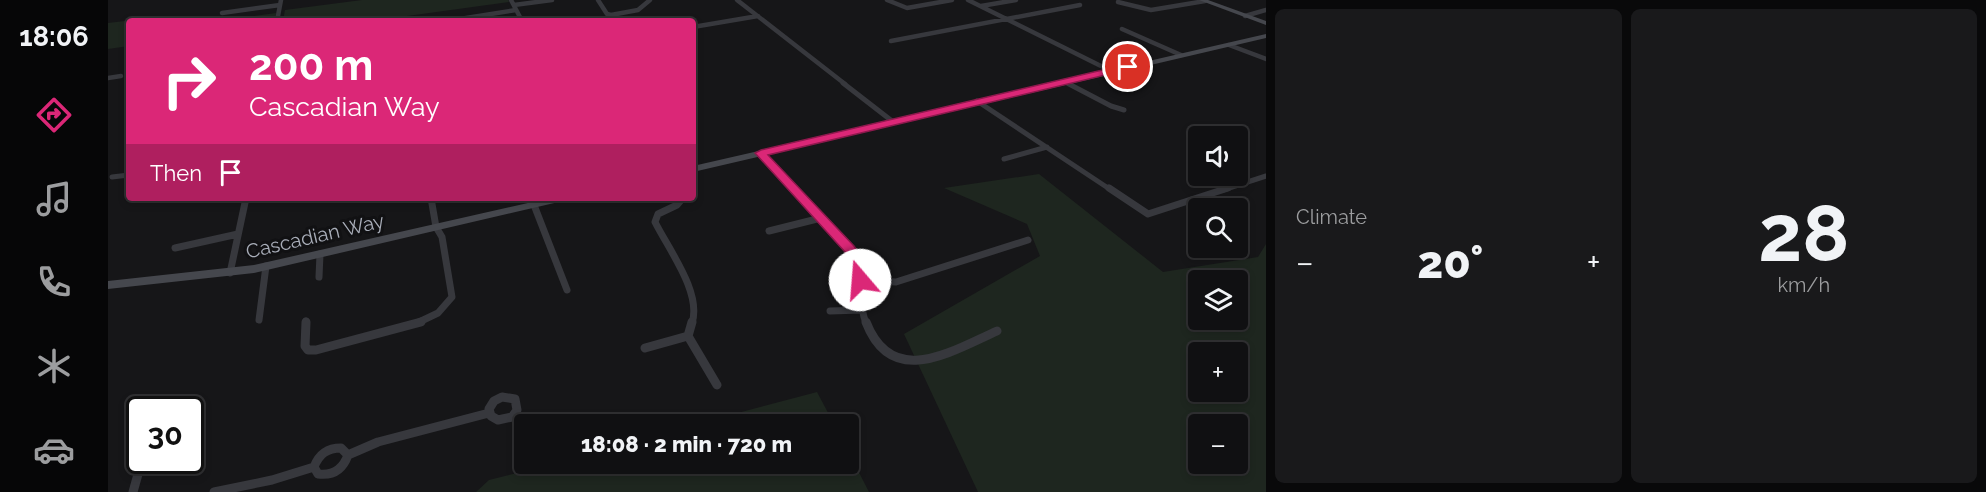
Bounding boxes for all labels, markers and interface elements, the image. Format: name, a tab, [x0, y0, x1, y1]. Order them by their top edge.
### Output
text: 18:06	[19, 21, 89, 52]
text: 200 m	[249, 41, 373, 90]
pin	[1102, 41, 1153, 92]
icon: right	[150, 42, 228, 120]
icon: arrive	[1111, 50, 1144, 83]
text: Cascadian Way	[249, 91, 440, 122]
icon: directions	[33, 94, 75, 136]
map controls	[1188, 126, 1248, 474]
button: sound	[1188, 126, 1248, 186]
icon: arrive	[214, 156, 247, 189]
text: Then	[150, 160, 202, 186]
icon: music	[33, 178, 75, 220]
text: 28	[1758, 188, 1849, 279]
button: search	[1188, 198, 1248, 258]
text: Climate	[1296, 205, 1367, 229]
street label: Cascadian Way	[244, 208, 387, 264]
text: 20°	[1417, 236, 1483, 289]
text: −	[1296, 243, 1314, 282]
text: +	[1587, 243, 1601, 282]
position arrow	[828, 248, 892, 312]
icon: phone	[33, 261, 75, 303]
button: layers	[1188, 270, 1248, 330]
text: km/h	[1777, 273, 1830, 297]
button: +	[1188, 342, 1248, 402]
icon: climate	[33, 345, 75, 387]
speed limit sign: 30	[126, 396, 204, 474]
button: −	[1188, 414, 1248, 474]
icon: car	[33, 429, 75, 471]
text: 18:08 · 2 min · 720 m	[581, 431, 792, 457]

